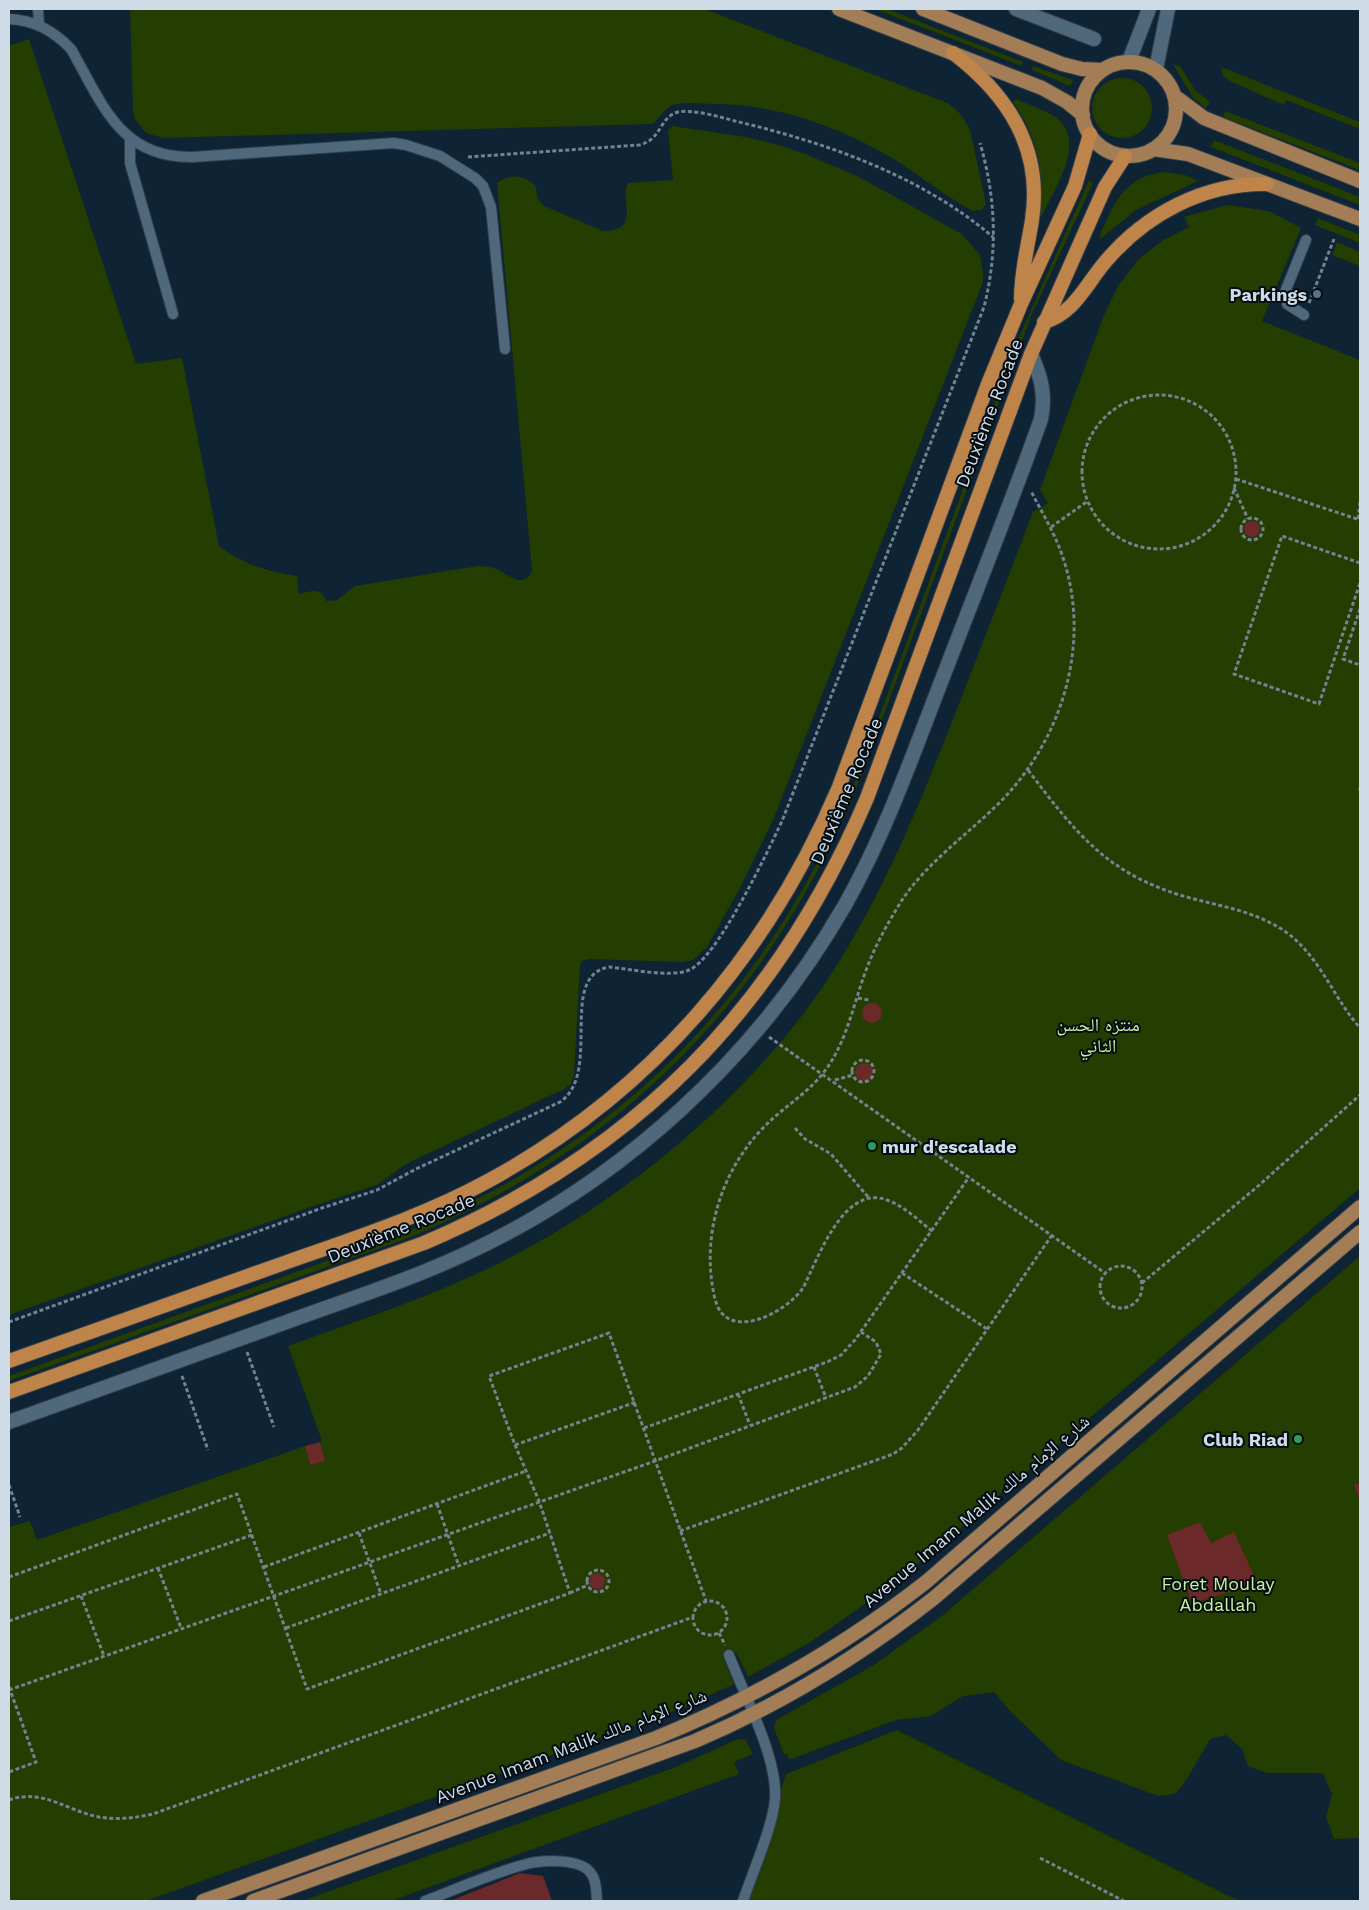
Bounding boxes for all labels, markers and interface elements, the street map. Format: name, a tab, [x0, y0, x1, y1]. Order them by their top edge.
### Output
place label: Parkings	[1230, 284, 1307, 305]
marker: Parkings	[1311, 288, 1323, 300]
street label: Deuxième Rocade	[951, 336, 1027, 490]
street label: Deuxième Rocade	[806, 714, 886, 868]
park label: منتزه الحسن الثاني	[1056, 1014, 1140, 1060]
place label: mur d'escalade	[882, 1136, 1017, 1157]
marker: mur d'escalade	[866, 1140, 878, 1152]
street label: Deuxième Rocade	[324, 1189, 478, 1267]
street label: Avenue Imam Malik شارع الإمام مالك	[859, 1410, 1095, 1613]
place label: Club Riad	[1203, 1429, 1288, 1450]
marker: Club Riad	[1292, 1433, 1304, 1445]
park label: Foret Moulay Abdallah	[1161, 1573, 1275, 1615]
street label: Avenue Imam Malik شارع الإمام مالك	[432, 1684, 710, 1809]

